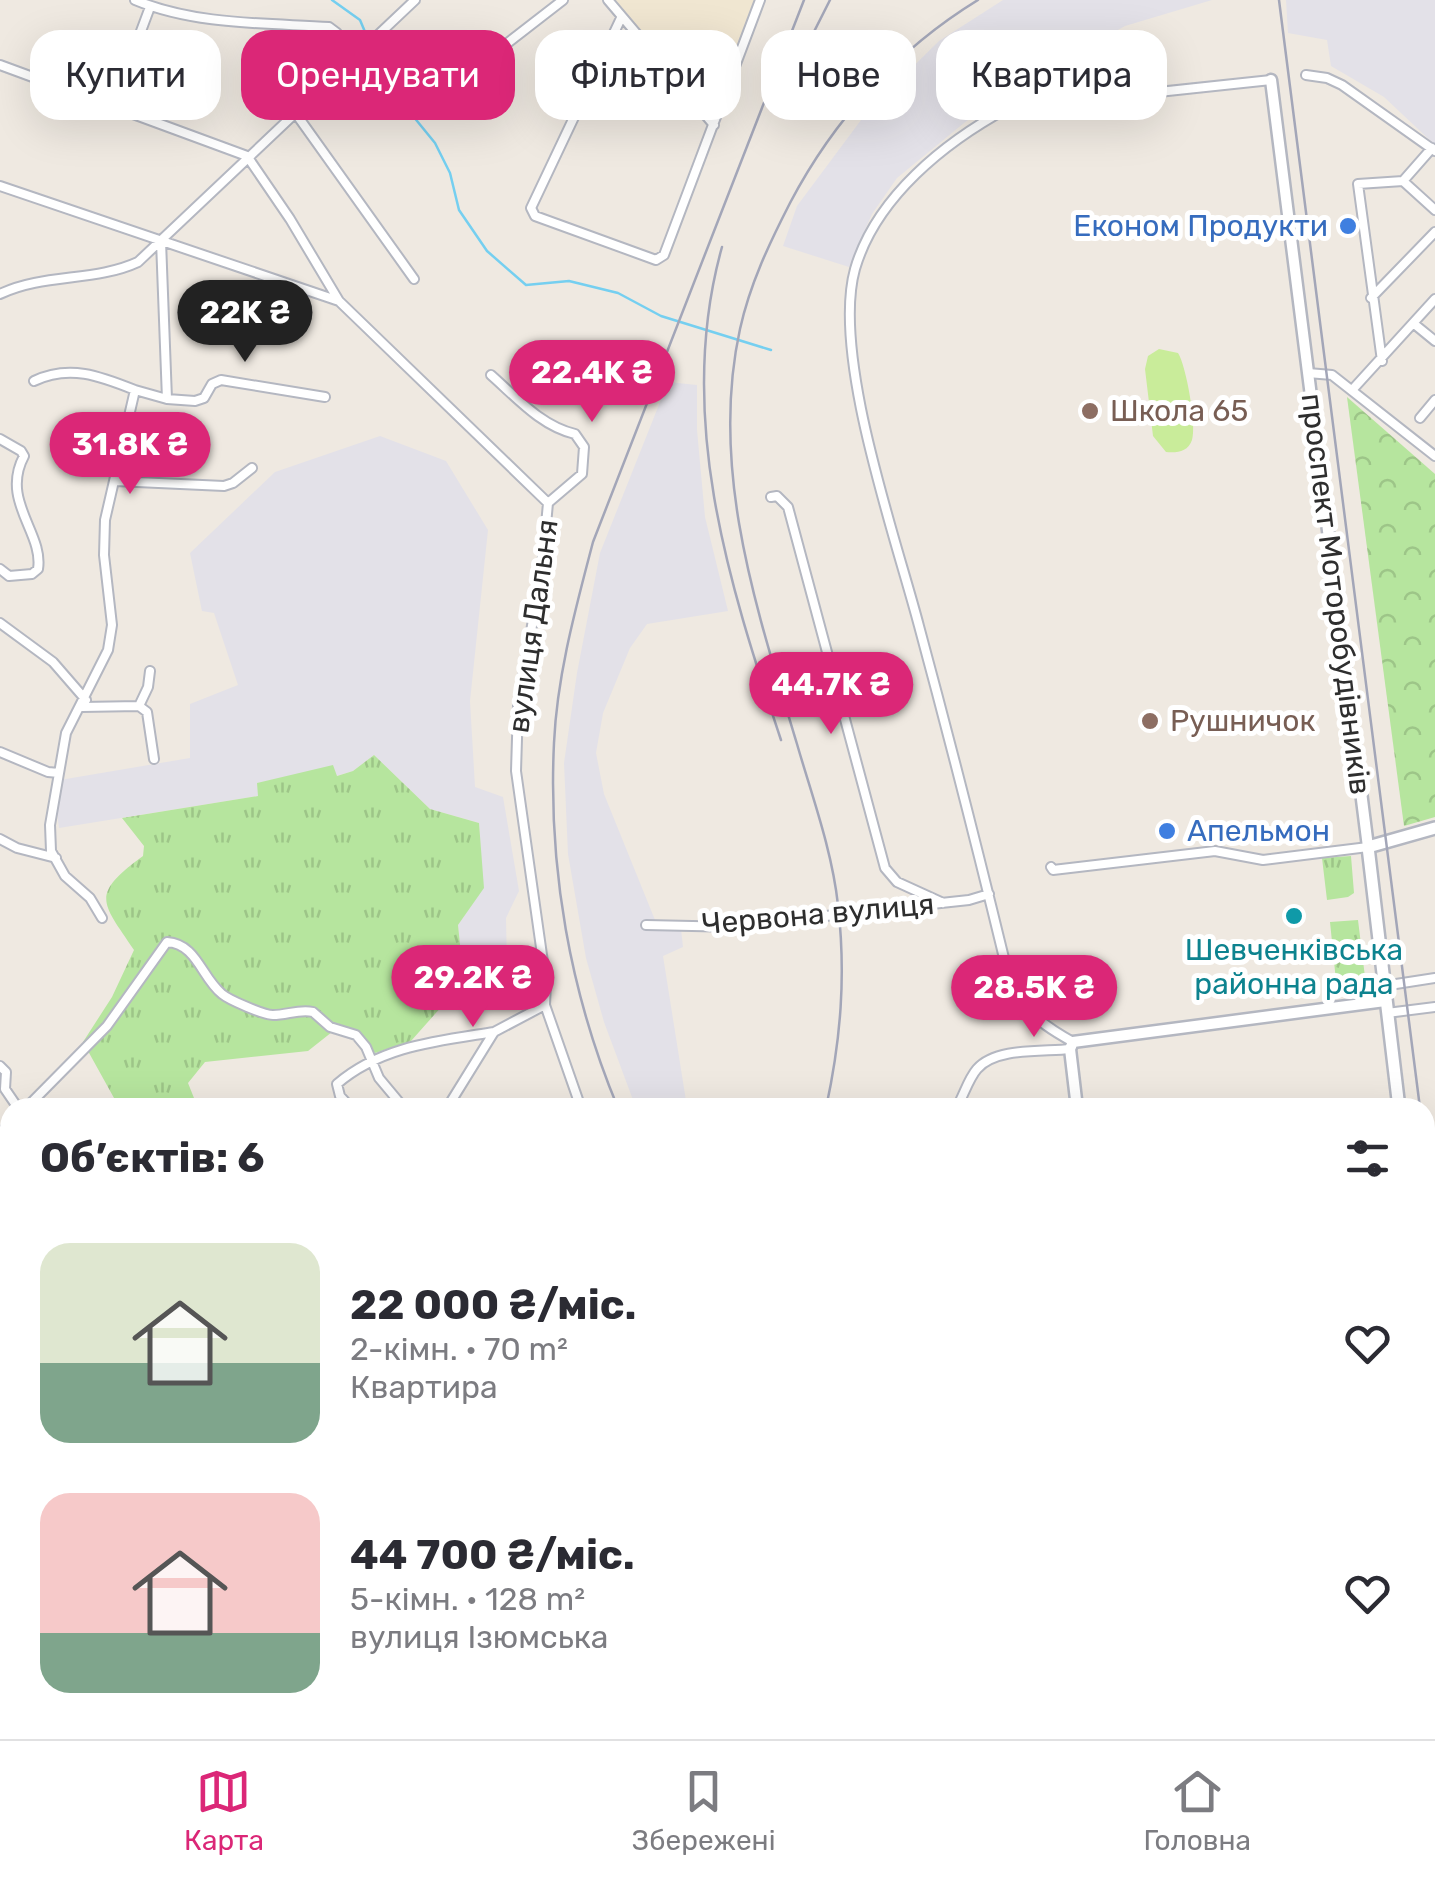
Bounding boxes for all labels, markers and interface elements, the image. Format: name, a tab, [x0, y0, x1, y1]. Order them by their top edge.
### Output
chip: Купити	[30, 30, 221, 120]
chip: Орендувати	[241, 30, 515, 120]
chip: Фільтри	[535, 30, 741, 120]
chip: Нове	[761, 30, 916, 120]
chip: Квартира	[936, 30, 1167, 120]
place label: Економ Продукти	[1073, 208, 1328, 244]
marker: Економ Продукти	[1337, 215, 1359, 237]
pin: 22K ₴	[175, 280, 315, 365]
text: 22K ₴	[199, 293, 291, 331]
pin: 22.4K ₴	[500, 340, 684, 425]
text: 22.4K ₴	[531, 353, 653, 391]
street label: проспект Моторобудівників	[1294, 391, 1378, 797]
place label: Школа 65	[1110, 393, 1248, 429]
marker: Школа 65	[1079, 400, 1101, 422]
pin: 31.8K ₴	[38, 412, 222, 497]
text: 31.8K ₴	[72, 425, 188, 463]
street label: вулиця Дальня	[500, 517, 566, 735]
pin: 44.7K ₴	[739, 652, 923, 737]
text: 44.7K ₴	[771, 665, 891, 703]
place label: Рушничок	[1170, 703, 1316, 739]
marker: Рушничок	[1139, 710, 1161, 732]
place label: Апельмон	[1187, 813, 1330, 849]
marker: Апельмон	[1156, 820, 1178, 842]
street label: Червона вулиця	[700, 886, 936, 942]
marker: Шевченківська районна рада	[1283, 905, 1305, 927]
place label: Шевченківська районна рада	[1185, 932, 1403, 1002]
pin: 29.2K ₴	[381, 945, 565, 1030]
pin: 28.5K ₴	[942, 955, 1126, 1040]
text: 29.2K ₴	[413, 958, 533, 996]
text: 28.5K ₴	[973, 968, 1095, 1006]
icon: filters	[1340, 1131, 1395, 1186]
text: Об’єктів: 6	[40, 1133, 265, 1183]
text: 22 000 ₴/міс.	[350, 1280, 636, 1330]
icon: home	[120, 1283, 240, 1403]
icon: heart	[1340, 1316, 1395, 1371]
text: 2-кімн. · 70 m²	[350, 1330, 568, 1368]
text: Квартира	[350, 1368, 498, 1406]
text: 44 700 ₴/міс.	[350, 1530, 635, 1580]
icon: home	[120, 1533, 240, 1653]
icon: heart	[1340, 1566, 1395, 1621]
text: 5-кімн. · 128 m²	[350, 1580, 585, 1618]
text: вулиця Ізюмська	[350, 1618, 609, 1656]
tab: Карта	[184, 1764, 264, 1857]
tab: Збережені	[632, 1764, 775, 1857]
tab: Головна	[1143, 1764, 1251, 1857]

